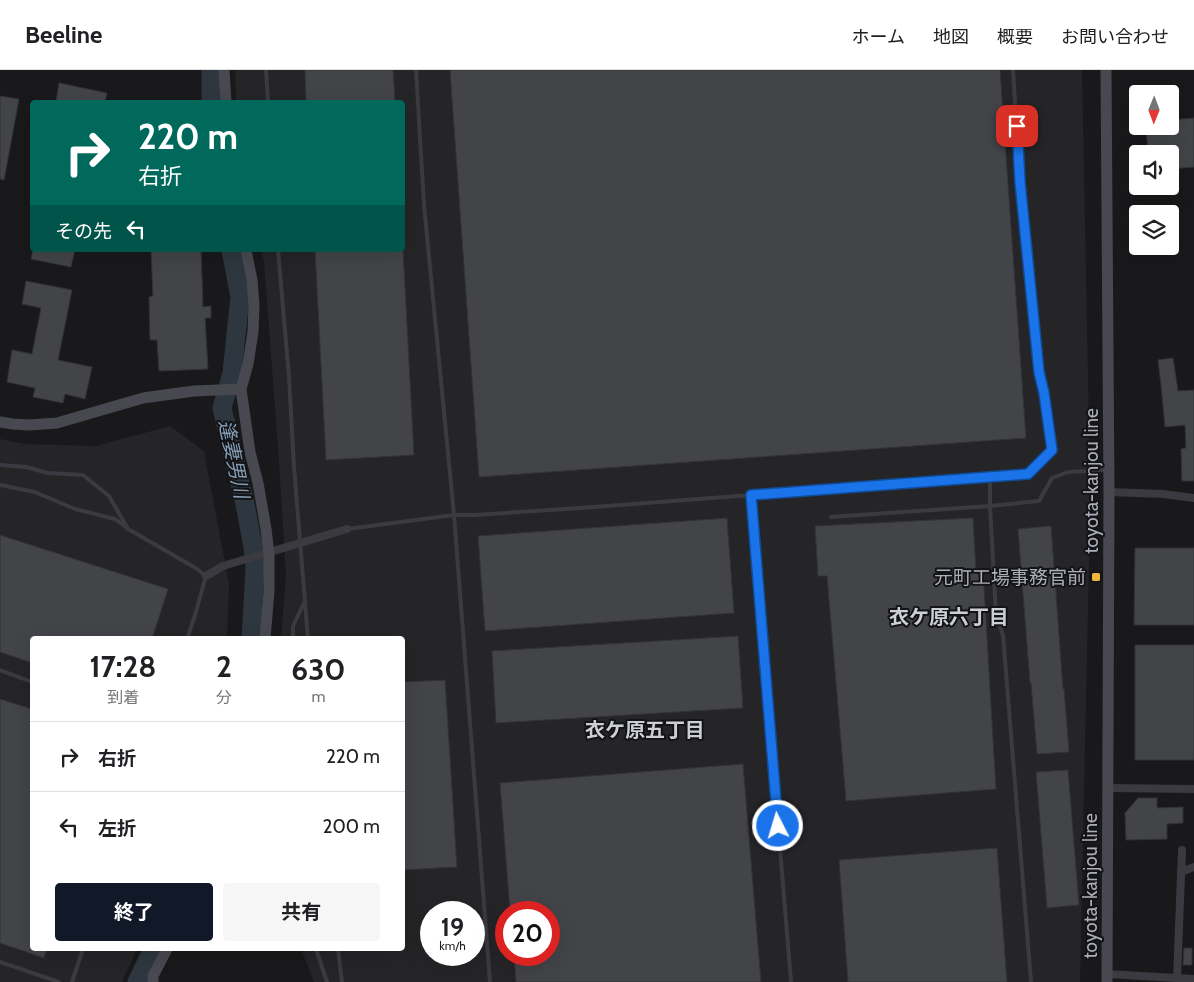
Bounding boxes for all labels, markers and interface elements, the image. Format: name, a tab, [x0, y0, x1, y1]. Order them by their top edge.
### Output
text: Beeline	[25, 20, 102, 49]
text: ホーム	[852, 26, 905, 48]
text: 地図	[933, 26, 969, 48]
text: 概要	[997, 26, 1033, 48]
text: お問い合わせ	[1061, 26, 1169, 48]
north arrow	[1129, 85, 1179, 135]
map controls	[1129, 85, 1179, 255]
pin	[996, 105, 1038, 147]
icon: arrive	[1003, 112, 1031, 140]
text: 220 m	[138, 115, 238, 158]
icon: right	[55, 120, 120, 185]
button: sound	[1129, 145, 1179, 195]
text: 右折	[138, 163, 182, 190]
button: layers	[1129, 205, 1179, 255]
icon: left	[122, 215, 150, 243]
text: その先	[55, 220, 112, 243]
street label: toyota-kanjou line	[1080, 408, 1103, 554]
water label: 逢妻男川	[214, 417, 254, 503]
place label: 元町工場事務官前	[934, 566, 1086, 589]
marker: 元町工場事務官前	[1090, 571, 1102, 583]
district label: 衣ケ原六丁目	[889, 605, 1009, 629]
text: 17:28	[89, 648, 156, 685]
text: 2	[216, 648, 232, 685]
text: 630	[291, 651, 346, 688]
text: m	[311, 687, 325, 706]
text: 到着	[107, 688, 139, 707]
text: 分	[216, 688, 232, 707]
district label: 衣ケ原五丁目	[585, 718, 705, 742]
icon: right	[55, 743, 83, 771]
text: 220 m	[326, 745, 380, 768]
text: 右折	[98, 747, 136, 770]
position arrow	[751, 799, 803, 851]
icon: left	[55, 813, 83, 841]
street label: toyota-kanjou line	[1079, 813, 1102, 959]
text: 200 m	[323, 815, 380, 838]
text: 左折	[98, 817, 136, 840]
button: 終了	[55, 883, 213, 941]
button: 共有	[223, 883, 380, 941]
speed limit sign: 20	[495, 901, 560, 966]
text: 19	[441, 912, 464, 942]
text: km/h	[439, 938, 466, 953]

